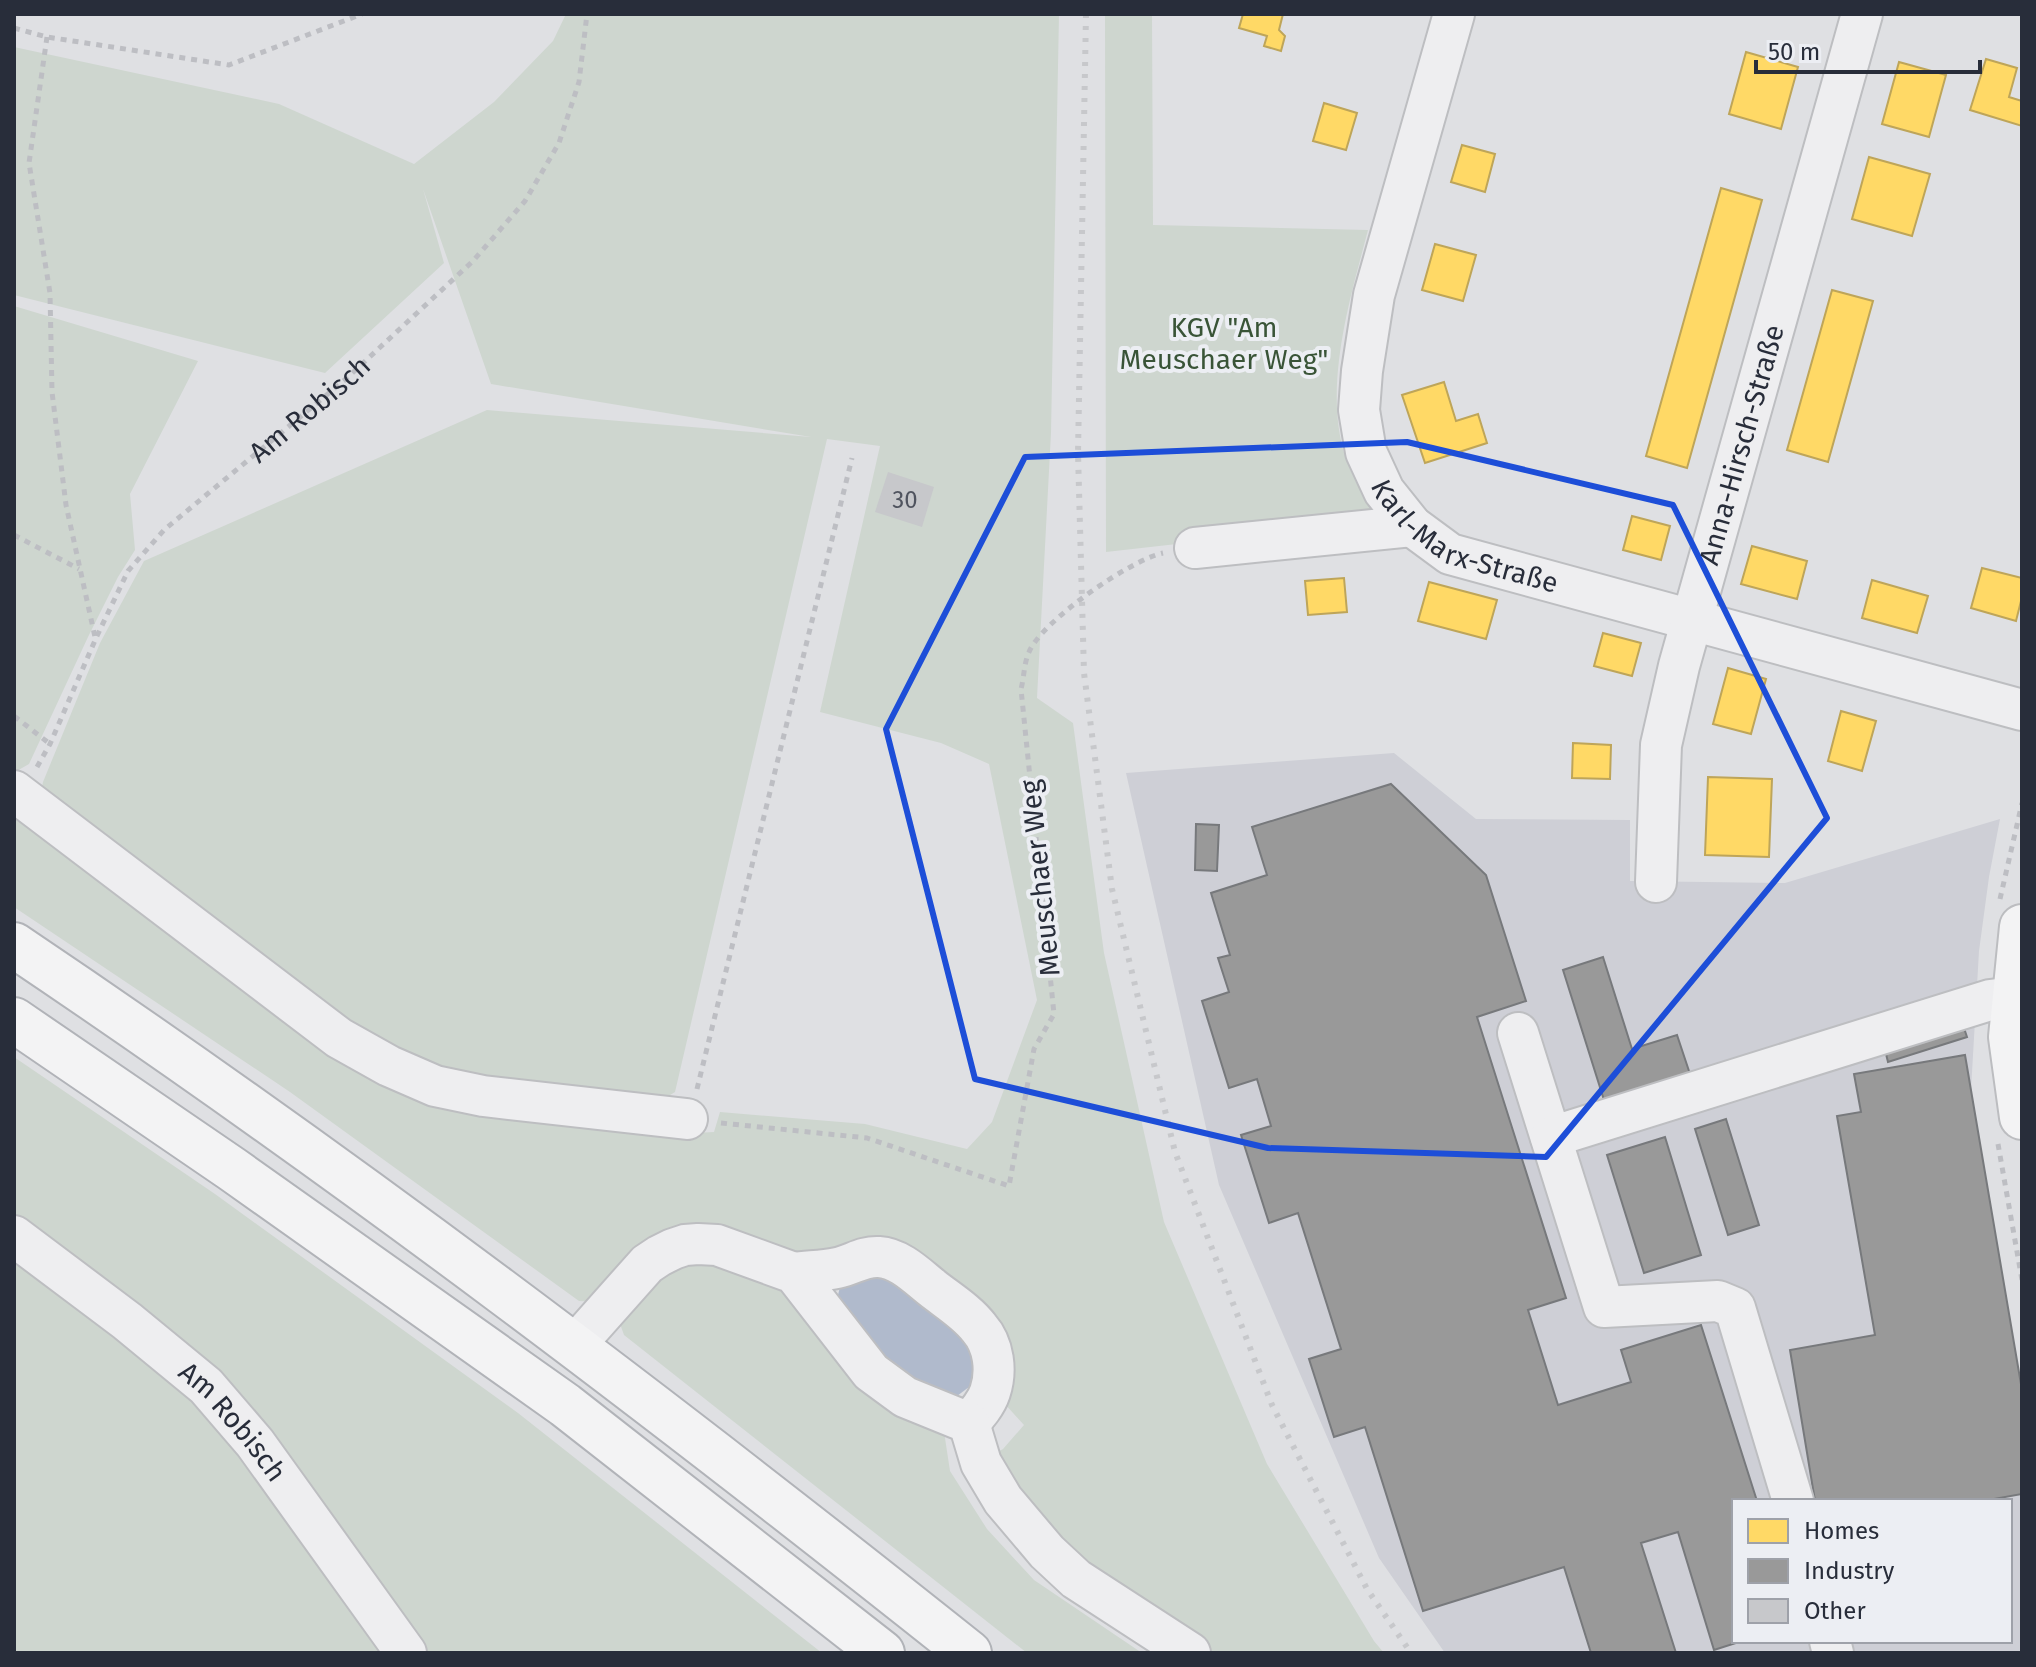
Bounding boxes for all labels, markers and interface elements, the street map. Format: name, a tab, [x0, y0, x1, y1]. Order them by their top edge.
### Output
scale bar	[1756, 24, 1980, 74]
text: 50 m	[1768, 38, 1820, 66]
park label: KGV "Am Meuschaer Weg"	[1120, 311, 1328, 376]
street label: Anna-Hirsch-Straße	[1692, 321, 1790, 568]
street label: Am Robisch	[242, 349, 377, 469]
street label: Karl-Marx-Straße	[1364, 474, 1562, 599]
house number: 30	[892, 486, 918, 514]
street label: Meuschaer Weg	[1013, 778, 1067, 978]
street label: Am Robisch	[173, 1354, 294, 1488]
legend	[1732, 1499, 2012, 1643]
text: Homes	[1804, 1517, 1879, 1545]
text: Industry	[1804, 1557, 1895, 1585]
text: Other	[1804, 1597, 1866, 1625]

